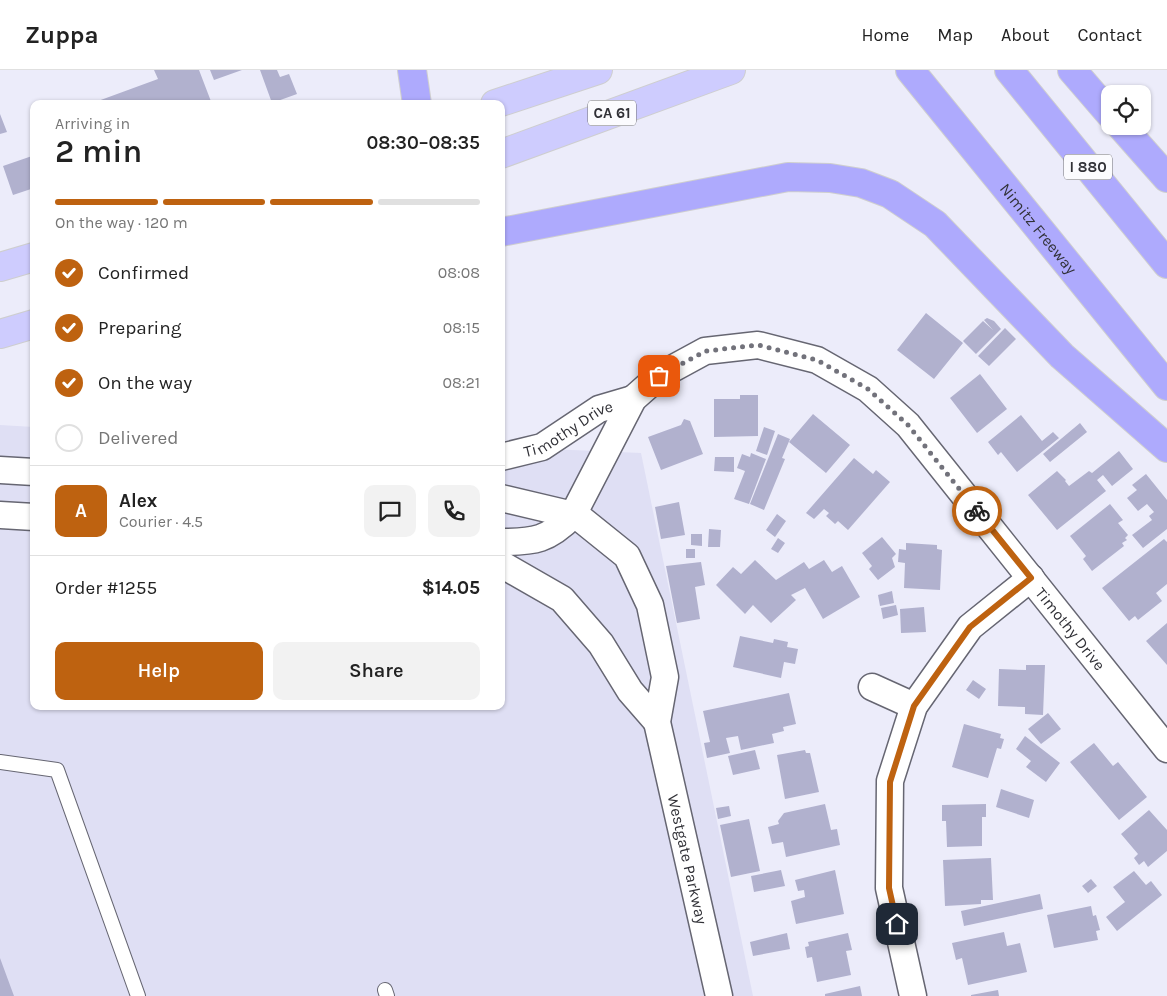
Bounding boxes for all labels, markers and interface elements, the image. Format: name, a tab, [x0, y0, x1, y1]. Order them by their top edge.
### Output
text: Zuppa	[25, 21, 98, 49]
text: Home	[861, 24, 909, 46]
text: Map	[937, 24, 973, 46]
text: About	[1001, 24, 1050, 46]
text: Contact	[1078, 24, 1142, 46]
map controls	[1101, 85, 1151, 135]
button: locate	[1101, 85, 1151, 135]
road number: CA 61	[588, 100, 636, 126]
text: Arriving in	[55, 114, 130, 133]
text: 08:30–08:35	[367, 132, 480, 154]
text: 2 min	[55, 133, 142, 170]
road number: I 880	[1064, 154, 1112, 180]
street label: Nimitz Freeway	[996, 179, 1082, 278]
text: On the way · 120 m	[55, 213, 188, 232]
icon: check	[55, 259, 83, 287]
text: Confirmed	[98, 262, 189, 284]
text: 08:08	[438, 263, 480, 282]
icon: check	[55, 314, 83, 342]
text: Preparing	[98, 317, 181, 339]
text: 08:15	[443, 318, 480, 337]
pin	[638, 355, 680, 397]
icon: bag	[645, 362, 673, 390]
icon: check	[55, 369, 83, 397]
text: On the way	[98, 372, 192, 394]
text: 08:21	[442, 373, 480, 392]
street label: Timothy Drive	[522, 396, 615, 461]
text: Delivered	[98, 427, 178, 449]
button: chat	[364, 485, 416, 537]
button: phone	[428, 485, 480, 537]
courier	[952, 486, 1002, 536]
text: Alex	[119, 490, 157, 512]
icon: bike	[963, 497, 991, 525]
text: A	[75, 500, 87, 522]
text: Courier · 4.5	[119, 512, 203, 531]
text: Order #1255	[55, 577, 157, 599]
text: $14.05	[422, 577, 480, 599]
street label: Timothy Drive	[1032, 583, 1110, 674]
button: Help	[55, 642, 263, 700]
button: Share	[273, 642, 480, 700]
street label: Westgate Parkway	[664, 792, 712, 927]
pin	[876, 903, 918, 945]
icon: home	[883, 910, 911, 938]

